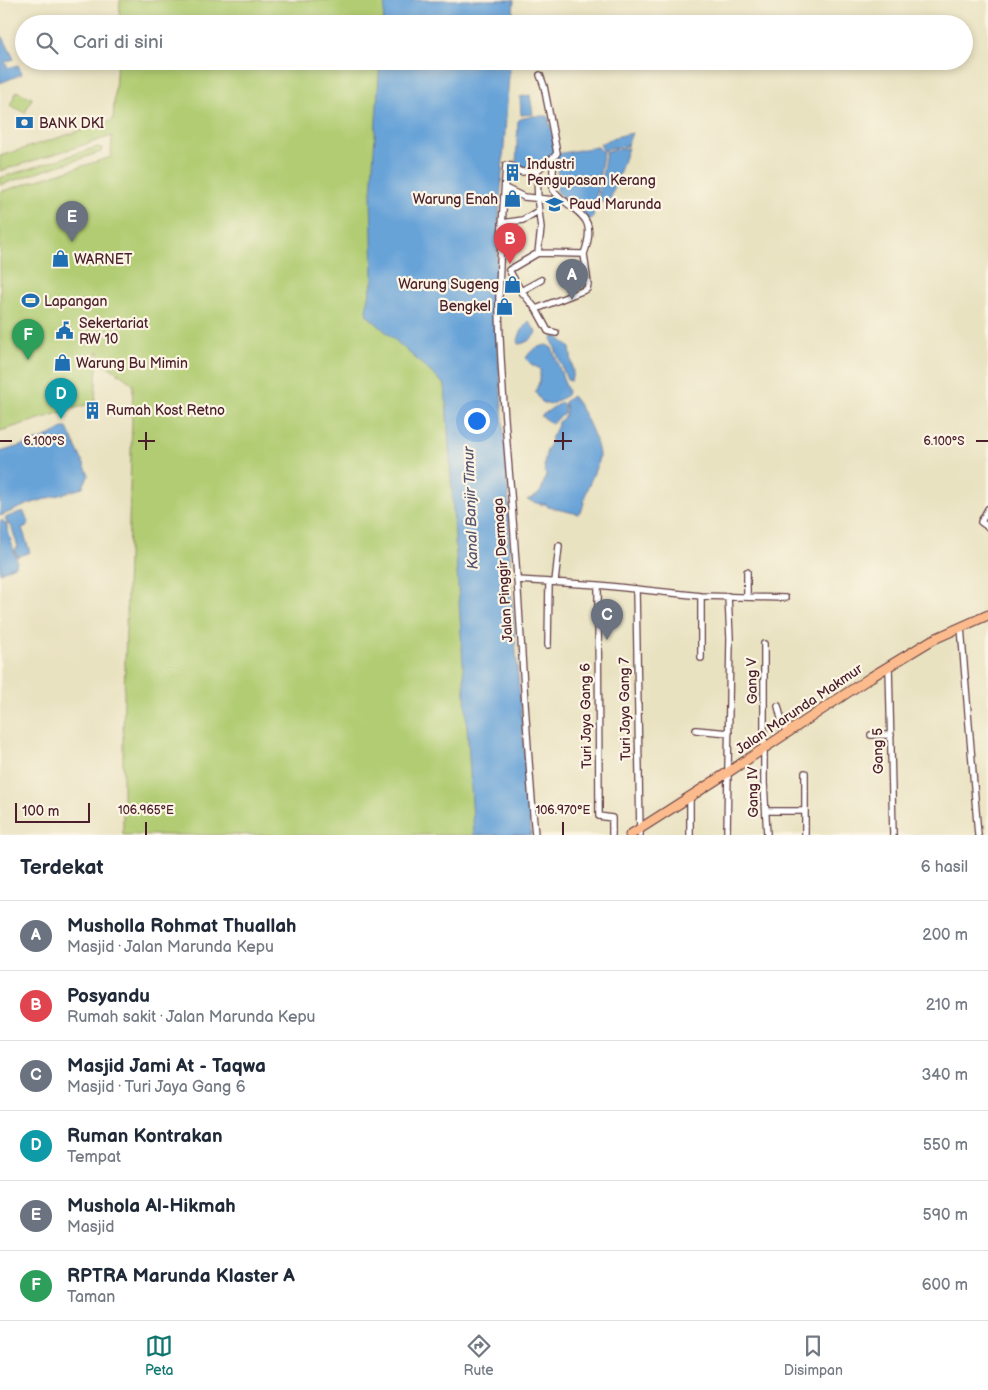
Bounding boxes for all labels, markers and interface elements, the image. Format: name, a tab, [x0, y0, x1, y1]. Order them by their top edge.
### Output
search box	[15, 15, 973, 70]
icon: search	[33, 29, 61, 57]
text: Cari di sini	[73, 31, 163, 54]
bank icon: BANK DKI	[15, 113, 35, 133]
place label: BANK DKI	[39, 115, 104, 132]
place label: Industri Pengupasan Kerang	[527, 156, 656, 189]
building icon: Industri Pengupasan Kerang	[503, 162, 523, 182]
shop icon: Warung Enah	[502, 189, 522, 209]
place label: Warung Enah	[413, 191, 498, 208]
school or university icon: Paud Marunda	[545, 194, 565, 214]
place label: Paud Marunda	[569, 196, 662, 213]
pin: E	[56, 201, 88, 242]
pin: B	[494, 223, 526, 264]
shop icon: WARNET	[50, 249, 70, 269]
place label: WARNET	[74, 251, 133, 268]
pin: A	[556, 259, 588, 300]
shop icon: Warung Sugeng	[503, 274, 523, 294]
place label: Warung Sugeng	[398, 276, 499, 293]
sports icon: Lapangan	[20, 291, 40, 311]
place label: Lapangan	[44, 293, 108, 310]
shop icon: Bengkel	[495, 296, 515, 316]
place label: Bengkel	[439, 298, 491, 315]
place label: Sekertariat RW 10	[79, 315, 149, 348]
pin: F	[12, 319, 44, 360]
public building icon: Sekertariat RW 10	[55, 321, 75, 341]
shop icon: Warung Bu Mimin	[52, 353, 72, 373]
place label: Warung Bu Mimin	[76, 355, 188, 372]
pin: D	[45, 378, 77, 419]
building icon: Rumah Kost Retno	[82, 400, 102, 420]
place label: Rumah Kost Retno	[106, 402, 225, 419]
your location	[464, 408, 490, 434]
text: 6.100°S	[23, 434, 65, 449]
text: 6.100°S	[923, 434, 965, 449]
water label: Kanal Banjir Timur	[459, 445, 483, 570]
street label: Jalan Pinggir Dermaga	[489, 497, 517, 643]
pin: C	[591, 599, 623, 640]
street label: Turi Jaya Gang 7	[616, 657, 634, 761]
street label: Gang V	[743, 657, 761, 704]
street label: Jalan Marunda Makmur	[732, 660, 866, 758]
street label: Turi Jaya Gang 6	[577, 662, 595, 769]
street label: Gang 5	[869, 728, 887, 774]
street label: Gang IV	[744, 766, 762, 818]
scale bar	[15, 800, 90, 823]
text: 100 m	[22, 803, 59, 820]
text: 106.965°E	[118, 803, 174, 818]
text: 106.970°E	[536, 803, 590, 818]
text: Terdekat	[20, 855, 104, 880]
text: 6 hasil	[921, 858, 968, 877]
text: Musholla Rohmat Thuallah	[67, 915, 296, 938]
text: A	[31, 926, 41, 945]
text: 200 m	[922, 926, 968, 945]
text: Masjid · Jalan Marunda Kepu	[67, 938, 274, 957]
text: Posyandu	[67, 985, 150, 1008]
text: B	[30, 996, 42, 1015]
text: 210 m	[926, 996, 968, 1015]
text: Rumah sakit · Jalan Marunda Kepu	[67, 1008, 316, 1027]
text: Masjid Jami At - Taqwa	[67, 1055, 266, 1078]
text: C	[30, 1066, 42, 1085]
text: 340 m	[921, 1066, 968, 1085]
text: Masjid · Turi Jaya Gang 6	[67, 1078, 245, 1097]
text: Ruman Kontrakan	[67, 1125, 223, 1148]
text: D	[30, 1136, 42, 1155]
text: 550 m	[923, 1136, 968, 1155]
text: Tempat	[67, 1148, 121, 1167]
text: Mushola Al-Hikmah	[67, 1195, 236, 1218]
text: E	[31, 1206, 41, 1225]
text: 590 m	[923, 1206, 968, 1225]
text: Masjid	[67, 1218, 115, 1237]
text: RPTRA Marunda Klaster A	[67, 1265, 295, 1288]
text: F	[31, 1276, 41, 1295]
text: 600 m	[922, 1276, 968, 1295]
text: Taman	[67, 1288, 115, 1307]
tab: Peta	[145, 1332, 173, 1379]
tab: Rute	[464, 1332, 494, 1379]
tab: Disimpan	[784, 1332, 843, 1379]

